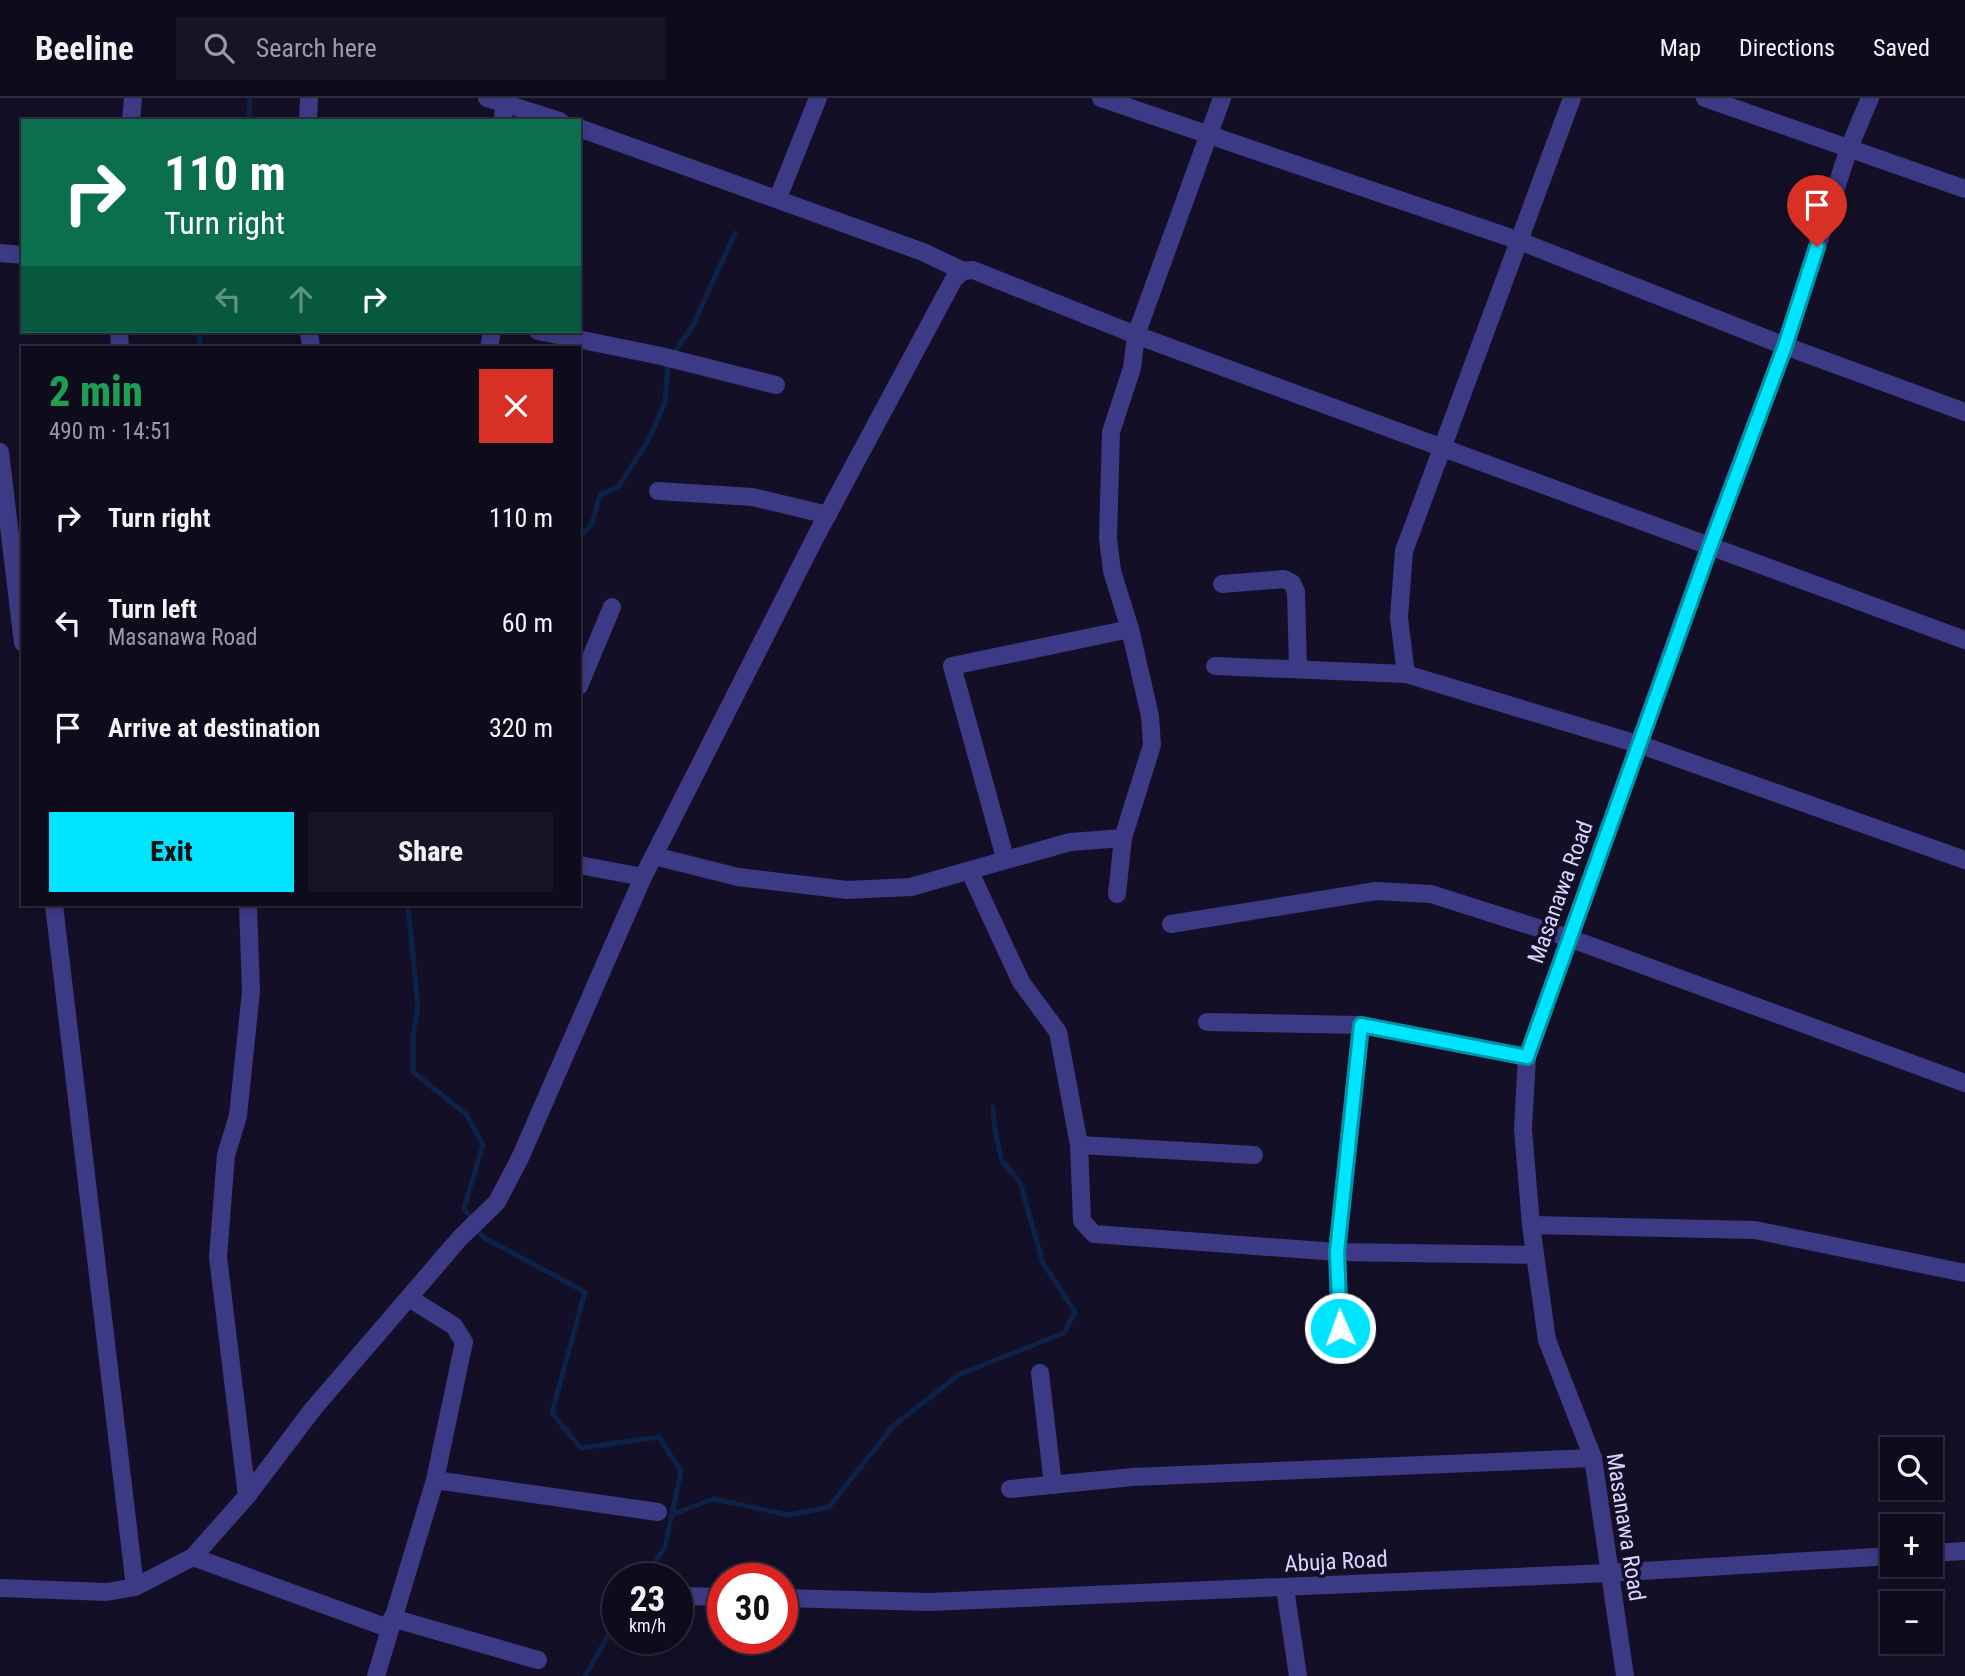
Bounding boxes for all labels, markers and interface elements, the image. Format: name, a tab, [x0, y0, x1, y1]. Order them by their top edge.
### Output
search box	[176, 17, 666, 80]
text: Beeline	[35, 29, 134, 68]
icon: search	[200, 29, 238, 67]
text: Search here	[256, 33, 377, 63]
text: Map	[1660, 34, 1701, 62]
text: Directions	[1739, 34, 1835, 62]
text: Saved	[1873, 34, 1930, 62]
text: 110 m	[164, 145, 286, 202]
icon: right	[49, 147, 140, 238]
pin	[1787, 175, 1847, 247]
icon: arrive	[1798, 186, 1836, 224]
text: Turn right	[164, 204, 285, 242]
icon: left	[209, 280, 247, 318]
icon: ahead	[282, 280, 320, 318]
icon: right	[355, 280, 393, 318]
text: 2 min	[49, 367, 143, 416]
button: close	[479, 369, 553, 443]
text: 490 m · 14:51	[49, 418, 173, 445]
icon: right	[49, 499, 87, 537]
text: Turn right	[108, 503, 210, 533]
text: 110 m	[489, 503, 553, 533]
text: Turn left	[108, 594, 197, 624]
icon: left	[49, 604, 87, 642]
text: 60 m	[502, 608, 553, 638]
text: Masanawa Road	[108, 624, 257, 651]
icon: arrive	[49, 709, 87, 747]
text: Arrive at destination	[108, 713, 320, 743]
text: 320 m	[489, 713, 553, 743]
button: Exit	[49, 812, 294, 892]
button: Share	[308, 812, 553, 892]
street label: Masanawa Road	[1522, 817, 1599, 967]
position arrow	[1303, 1291, 1377, 1365]
map controls	[1880, 1437, 1943, 1654]
button: search	[1880, 1437, 1943, 1500]
street label: Masanawa Road	[1600, 1451, 1651, 1603]
button: +	[1880, 1514, 1943, 1577]
street label: Abuja Road	[1284, 1545, 1388, 1578]
speed limit sign: 30	[707, 1563, 798, 1654]
text: 23	[630, 1579, 665, 1620]
button: −	[1880, 1591, 1943, 1654]
text: km/h	[629, 1615, 666, 1636]

